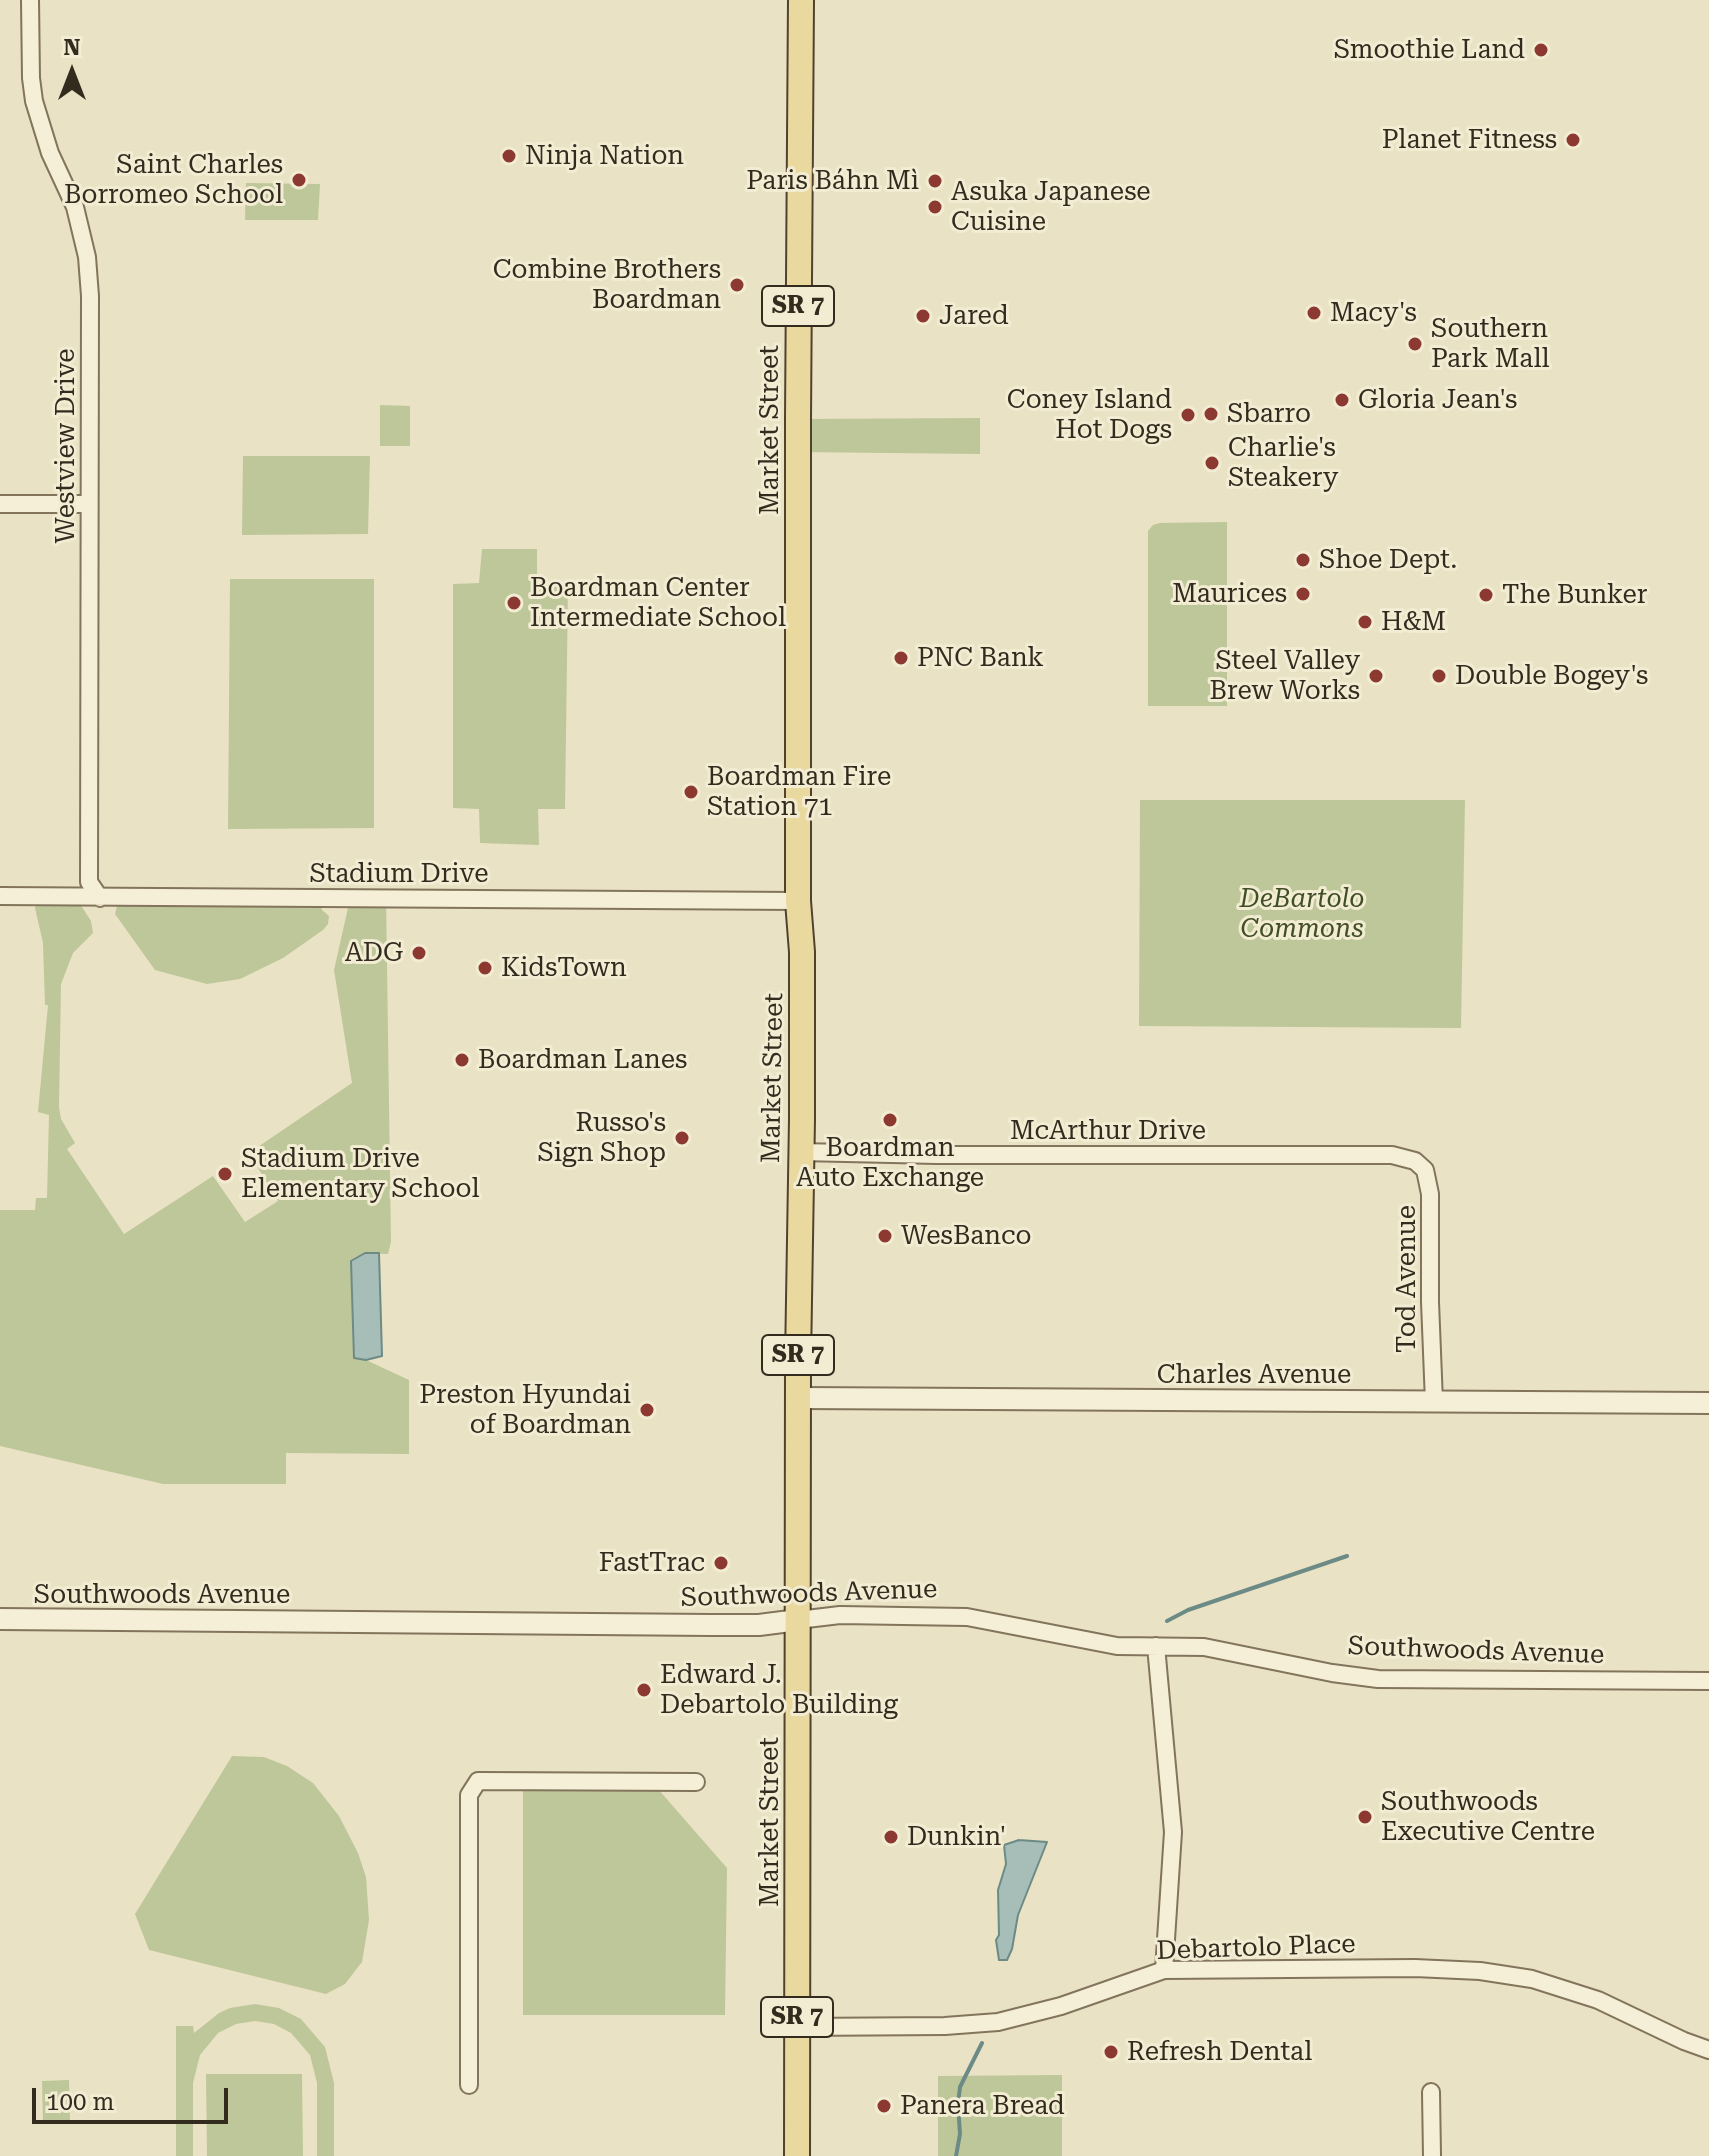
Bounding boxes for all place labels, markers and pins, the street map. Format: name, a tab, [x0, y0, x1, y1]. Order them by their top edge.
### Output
place label: Smoothie Land	[1334, 34, 1525, 66]
marker: Smoothie Land	[1532, 41, 1550, 59]
place label: Planet Fitness	[1382, 124, 1557, 156]
marker: Planet Fitness	[1564, 131, 1582, 149]
place label: Ninja Nation	[525, 140, 684, 172]
marker: Ninja Nation	[500, 147, 518, 165]
place label: Saint Charles Borromeo School	[64, 149, 283, 210]
place label: Paris Báhn Mì	[746, 165, 919, 197]
marker: Saint Charles Borromeo School	[290, 171, 308, 189]
marker: Paris Báhn Mì	[926, 172, 944, 190]
place label: Asuka Japanese Cuisine	[951, 176, 1151, 238]
marker: Asuka Japanese Cuisine	[926, 198, 944, 216]
place label: Combine Brothers Boardman	[493, 254, 721, 316]
marker: Combine Brothers Boardman	[728, 276, 746, 294]
place label: Macy's	[1330, 297, 1417, 329]
place label: Jared	[939, 300, 1009, 332]
marker: Macy's	[1305, 304, 1323, 322]
marker: Jared	[914, 307, 932, 325]
place label: Southern Park Mall	[1431, 313, 1550, 374]
marker: Southern Park Mall	[1406, 335, 1424, 353]
place label: Coney Island Hot Dogs	[1007, 384, 1172, 446]
place label: Gloria Jean's	[1358, 384, 1517, 416]
marker: Gloria Jean's	[1333, 391, 1351, 409]
place label: Sbarro	[1227, 398, 1311, 430]
marker: Sbarro	[1202, 405, 1220, 423]
marker: Coney Island Hot Dogs	[1179, 406, 1197, 424]
place label: Charlie's Steakery	[1228, 432, 1338, 494]
marker: Charlie's Steakery	[1203, 454, 1221, 472]
place label: Shoe Dept.	[1319, 544, 1457, 576]
marker: Shoe Dept.	[1294, 551, 1312, 569]
place label: Boardman Center Intermediate School	[530, 572, 786, 634]
place label: Maurices	[1172, 578, 1287, 610]
place label: The Bunker	[1502, 579, 1647, 611]
marker: Maurices	[1294, 585, 1312, 603]
marker: The Bunker	[1477, 586, 1495, 604]
marker: Boardman Center Intermediate School	[505, 594, 523, 612]
place label: H&M	[1381, 606, 1446, 638]
marker: H&M	[1356, 613, 1374, 631]
place label: PNC Bank	[917, 642, 1044, 674]
place label: Steel Valley Brew Works	[1210, 645, 1360, 706]
marker: PNC Bank	[892, 649, 910, 667]
place label: Double Bogey's	[1455, 660, 1648, 692]
marker: Steel Valley Brew Works	[1367, 667, 1385, 685]
marker: Double Bogey's	[1430, 667, 1448, 685]
place label: Boardman Fire Station 71	[707, 761, 891, 822]
marker: Boardman Fire Station 71	[682, 783, 700, 801]
place label: ADG	[345, 937, 403, 969]
marker: ADG	[410, 944, 428, 962]
place label: KidsTown	[501, 952, 627, 984]
marker: KidsTown	[476, 959, 494, 977]
place label: Boardman Lanes	[478, 1044, 687, 1076]
marker: Boardman Lanes	[453, 1051, 471, 1069]
place label: Russo's Sign Shop	[537, 1107, 666, 1168]
marker: Boardman Auto Exchange	[881, 1111, 899, 1129]
marker: Russo's Sign Shop	[673, 1129, 691, 1147]
place label: Boardman Auto Exchange	[796, 1132, 984, 1194]
place label: Stadium Drive Elementary School	[241, 1143, 479, 1204]
marker: Stadium Drive Elementary School	[216, 1165, 234, 1183]
place label: WesBanco	[901, 1220, 1032, 1252]
marker: WesBanco	[876, 1227, 894, 1245]
place label: Preston Hyundai of Boardman	[419, 1379, 631, 1440]
marker: Preston Hyundai of Boardman	[638, 1401, 656, 1419]
place label: FastTrac	[599, 1547, 705, 1579]
marker: FastTrac	[712, 1554, 730, 1572]
place label: Edward J. Debartolo Building	[660, 1659, 898, 1720]
marker: Edward J. Debartolo Building	[635, 1681, 653, 1699]
place label: Southwoods Executive Centre	[1381, 1786, 1595, 1848]
marker: Southwoods Executive Centre	[1356, 1808, 1374, 1826]
place label: Dunkin'	[907, 1821, 1006, 1853]
marker: Dunkin'	[882, 1828, 900, 1846]
place label: Refresh Dental	[1127, 2036, 1312, 2068]
marker: Refresh Dental	[1102, 2043, 1120, 2061]
place label: Panera Bread	[900, 2090, 1065, 2122]
marker: Panera Bread	[875, 2097, 893, 2115]

